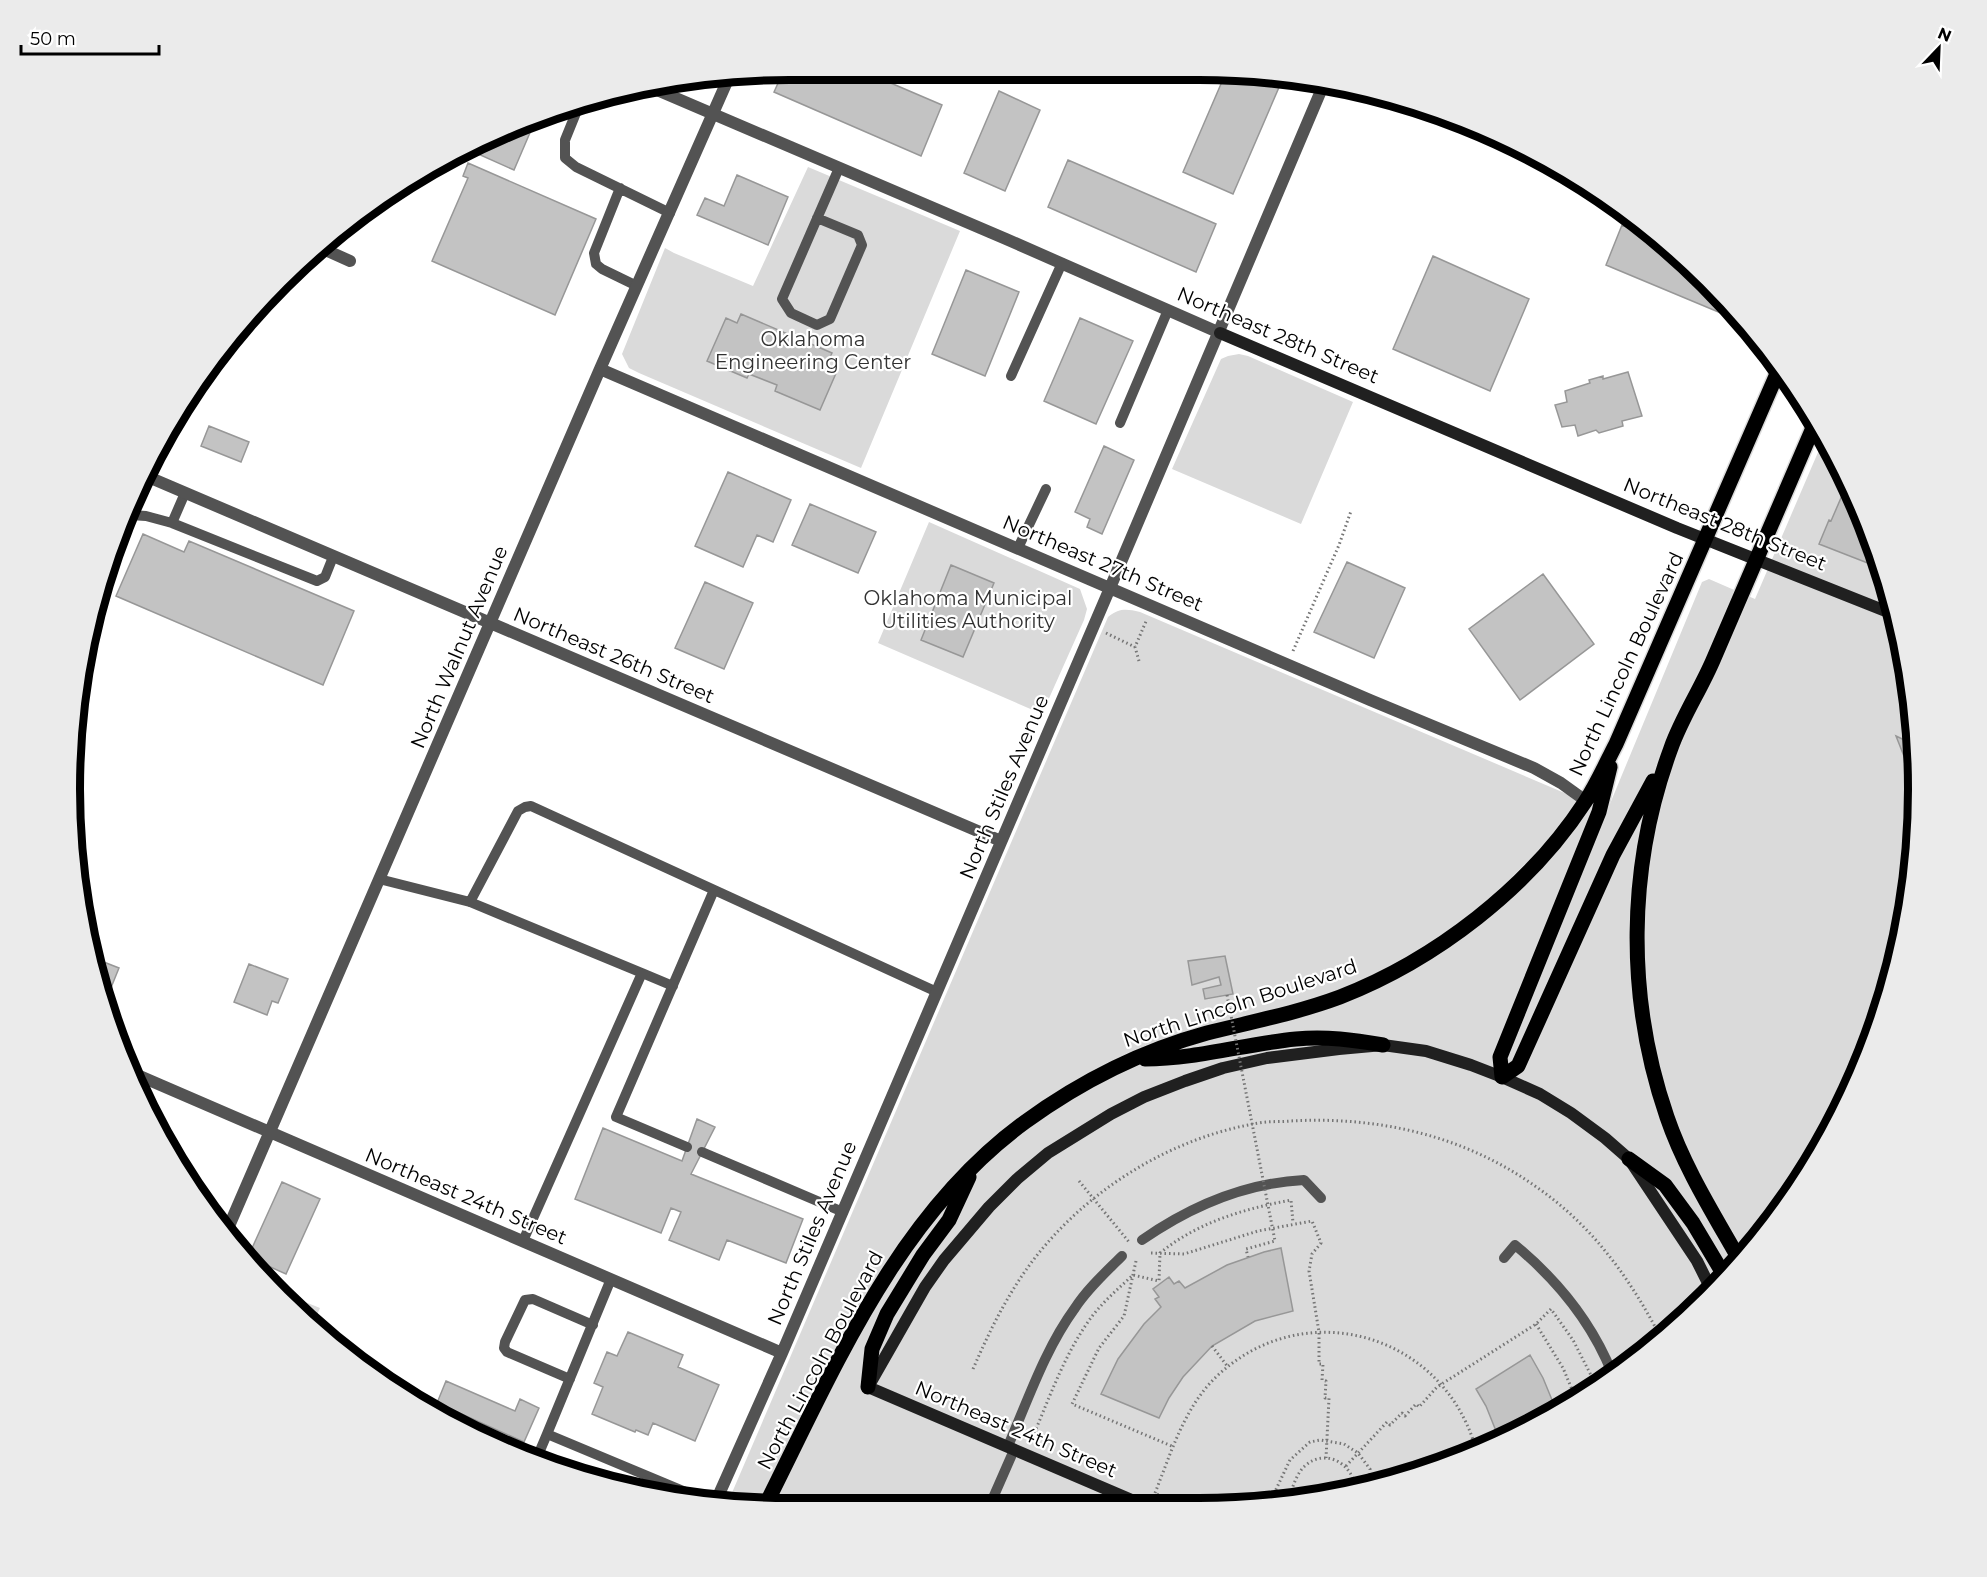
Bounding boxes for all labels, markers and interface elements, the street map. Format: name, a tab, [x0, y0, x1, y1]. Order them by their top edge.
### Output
scale bar	[21, 18, 159, 56]
north arrow	[1909, 18, 1969, 78]
text: N	[1935, 23, 1954, 46]
text: 50 m	[30, 28, 76, 50]
street label: Northeast 28th Street	[1173, 282, 1383, 388]
park label: Oklahoma Engineering Center	[715, 327, 911, 374]
street label: Northeast 28th Street	[1620, 472, 1830, 576]
street label: Northeast 27th Street	[999, 510, 1207, 616]
street label: North Walnut Avenue	[405, 542, 513, 752]
street label: North Lincoln Boulevard	[1563, 548, 1689, 780]
park label: Oklahoma Municipal Utilities Authority	[864, 586, 1072, 633]
street label: Northeast 26th Street	[510, 602, 718, 708]
street label: North Stiles Avenue	[954, 691, 1054, 883]
street label: North Lincoln Boulevard	[1120, 954, 1360, 1052]
street label: North Stiles Avenue	[762, 1137, 862, 1329]
street label: Northeast 24th Street	[361, 1143, 571, 1249]
street label: North Lincoln Boulevard	[752, 1246, 888, 1474]
street label: Northeast 24th Street	[911, 1376, 1121, 1482]

